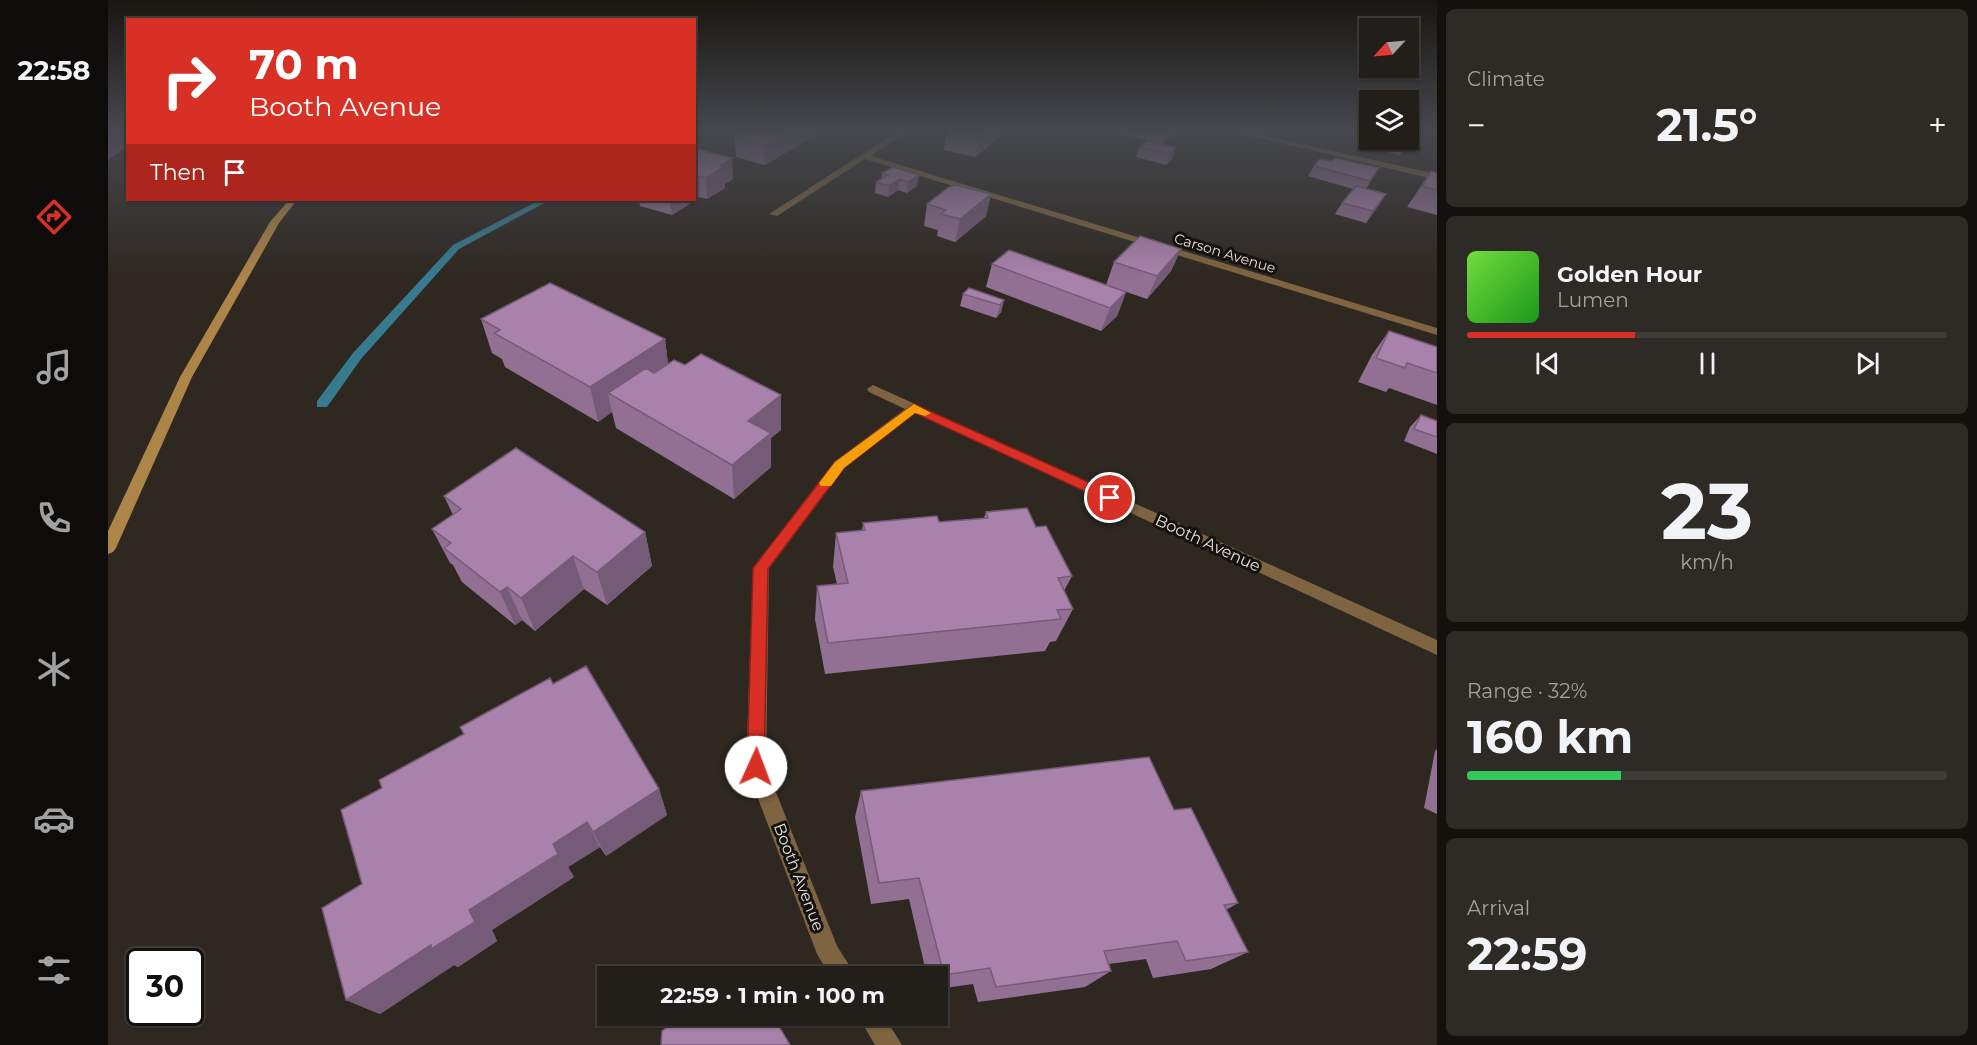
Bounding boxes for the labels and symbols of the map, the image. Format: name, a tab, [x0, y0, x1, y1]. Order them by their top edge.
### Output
north arrow	[1359, 18, 1419, 78]
street label: Carson Avenue	[1172, 229, 1278, 277]
pin	[1084, 472, 1135, 523]
street label: Booth Avenue	[1152, 510, 1264, 576]
position arrow	[724, 735, 788, 799]
street label: Booth Avenue	[770, 820, 828, 934]
speed limit sign: 30	[126, 948, 204, 1026]

